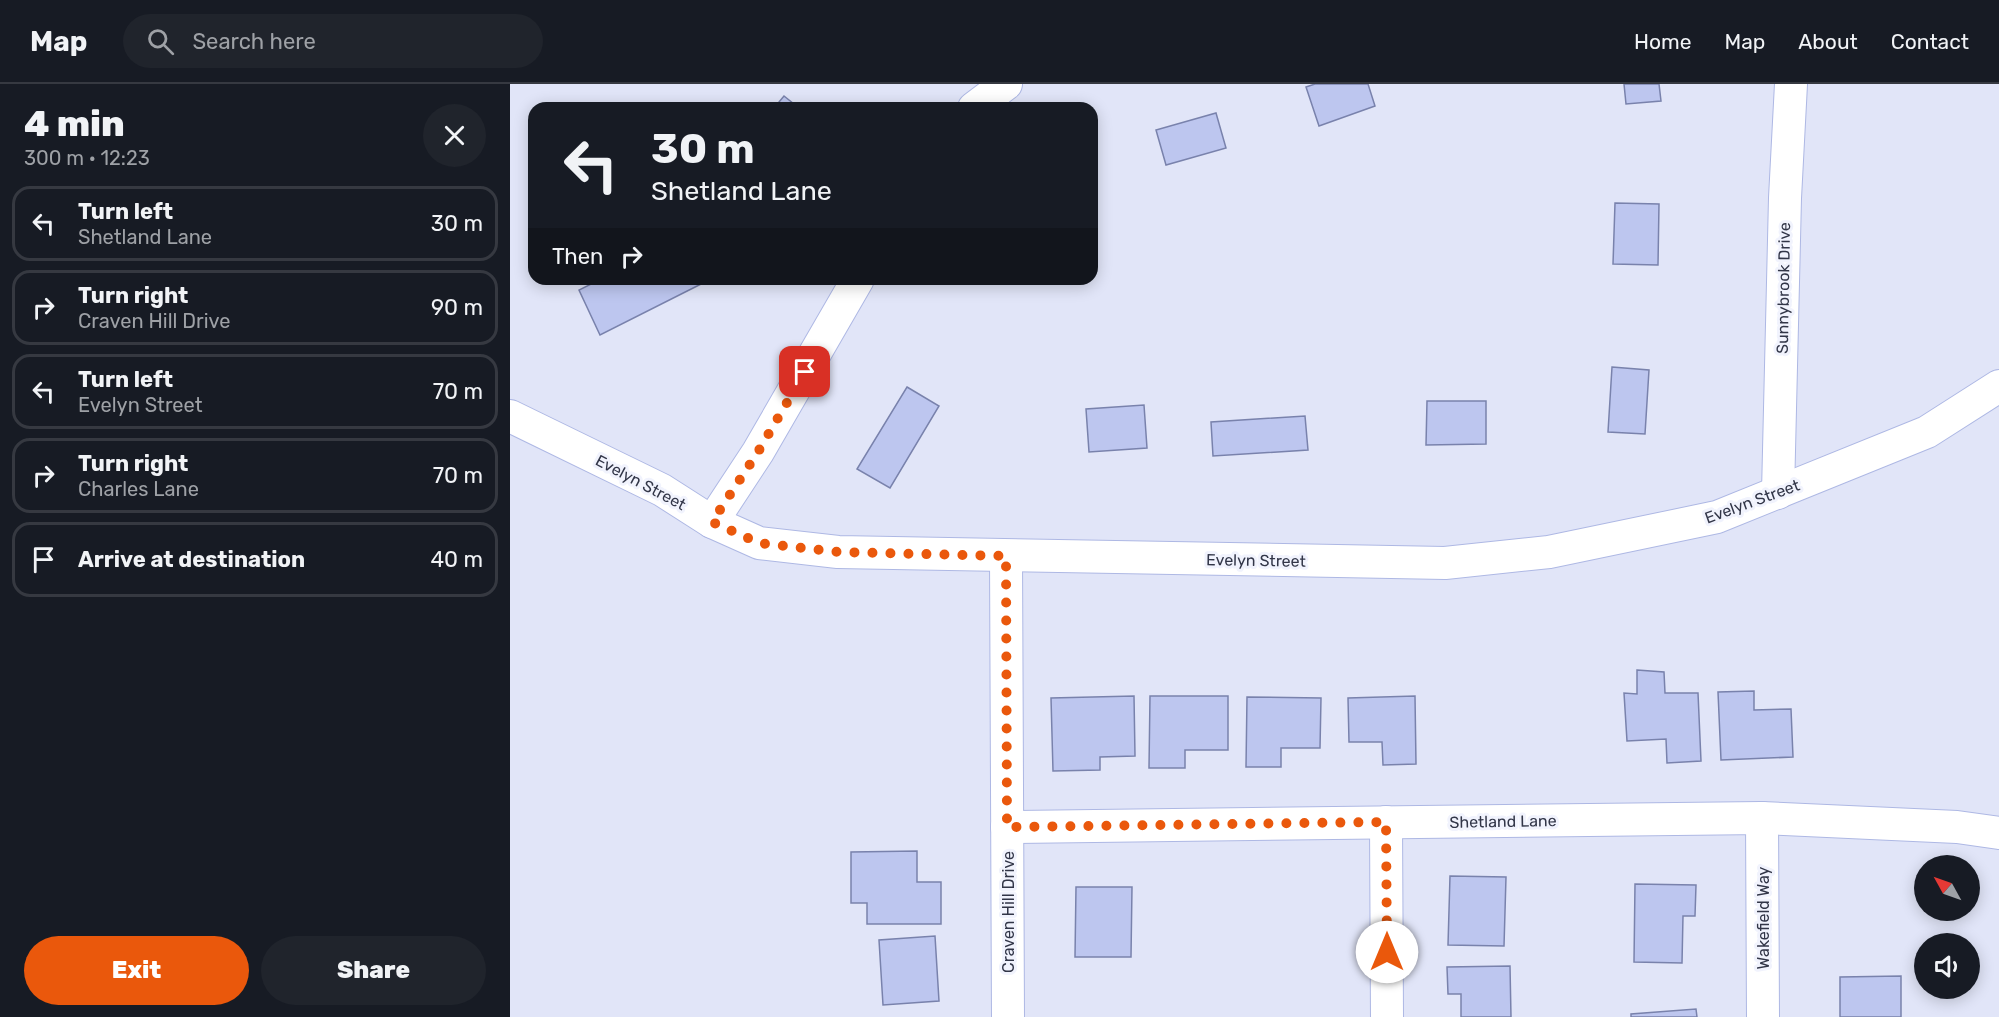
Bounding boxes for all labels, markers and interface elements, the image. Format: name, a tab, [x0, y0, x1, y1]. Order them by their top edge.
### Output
search box	[123, 14, 543, 68]
text: Map	[30, 25, 87, 58]
icon: search	[144, 25, 177, 58]
text: Search here	[192, 28, 316, 55]
text: Home	[1634, 29, 1691, 54]
text: Map	[1724, 29, 1765, 54]
text: About	[1798, 29, 1858, 54]
text: Contact	[1891, 29, 1969, 54]
text: 4 min	[24, 102, 125, 145]
button: close	[423, 104, 486, 167]
text: 30 m	[651, 124, 755, 174]
icon: left	[552, 126, 630, 204]
text: 300 m · 12:23	[24, 146, 150, 170]
text: Shetland Lane	[651, 175, 832, 207]
text: Turn left	[78, 198, 173, 225]
icon: left	[27, 207, 60, 240]
text: 30 m	[431, 210, 483, 237]
street label: Sunnybrook Drive	[1773, 222, 1794, 354]
text: Shetland Lane	[78, 225, 212, 249]
icon: right	[615, 240, 648, 273]
text: Then	[552, 243, 603, 270]
text: Turn right	[78, 282, 188, 309]
icon: right	[27, 291, 60, 324]
text: 90 m	[431, 294, 483, 321]
text: Craven Hill Drive	[78, 309, 230, 333]
pin	[779, 346, 830, 397]
icon: arrive	[788, 355, 821, 388]
text: Turn left	[78, 366, 173, 393]
icon: left	[27, 375, 60, 408]
text: 70 m	[433, 378, 483, 405]
text: Evelyn Street	[78, 393, 202, 417]
text: Turn right	[78, 450, 188, 477]
street label: Evelyn Street	[592, 451, 689, 514]
icon: right	[27, 459, 60, 492]
text: 70 m	[433, 462, 483, 489]
street label: Evelyn Street	[1702, 476, 1802, 527]
text: Charles Lane	[78, 477, 199, 501]
icon: arrive	[27, 543, 60, 576]
text: Arrive at destination	[78, 546, 305, 573]
text: 40 m	[430, 546, 483, 573]
street label: Evelyn Street	[1206, 550, 1306, 571]
street label: Shetland Lane	[1449, 811, 1557, 832]
street label: Craven Hill Drive	[999, 851, 1018, 973]
north arrow	[1914, 855, 1980, 921]
map controls	[1914, 855, 1980, 999]
street label: Wakefield Way	[1754, 866, 1773, 969]
position arrow	[1355, 920, 1419, 984]
button: sound	[1914, 933, 1980, 999]
button: Exit	[24, 936, 249, 1005]
button: Share	[261, 936, 486, 1005]

